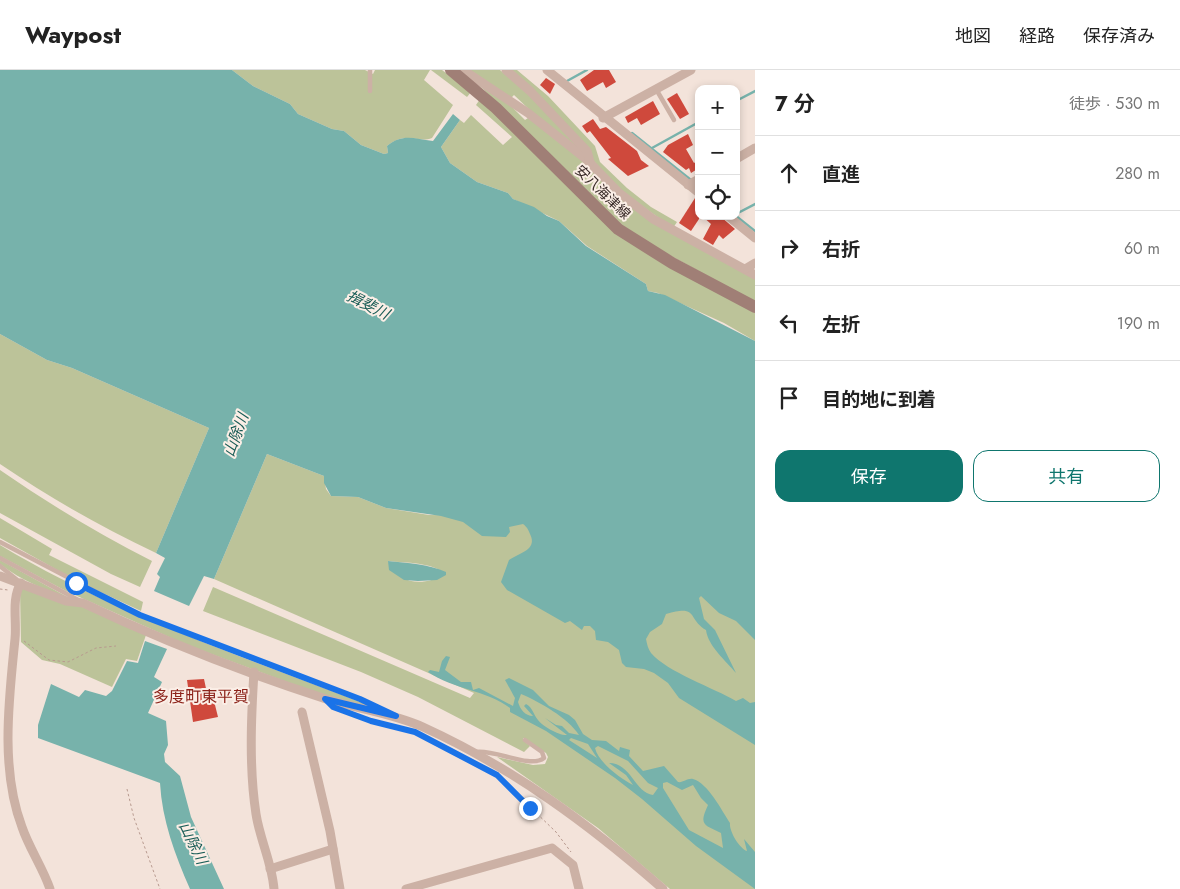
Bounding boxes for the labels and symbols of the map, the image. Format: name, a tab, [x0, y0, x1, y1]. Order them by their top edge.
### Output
street label: 安八海津線	[571, 160, 635, 224]
water label: 揖斐川	[343, 285, 395, 326]
water label: 山除川	[218, 408, 255, 460]
route start	[65, 572, 88, 595]
district label: 多度町東平賀	[153, 685, 249, 708]
route end	[519, 797, 542, 820]
water label: 山除川	[173, 818, 214, 870]

